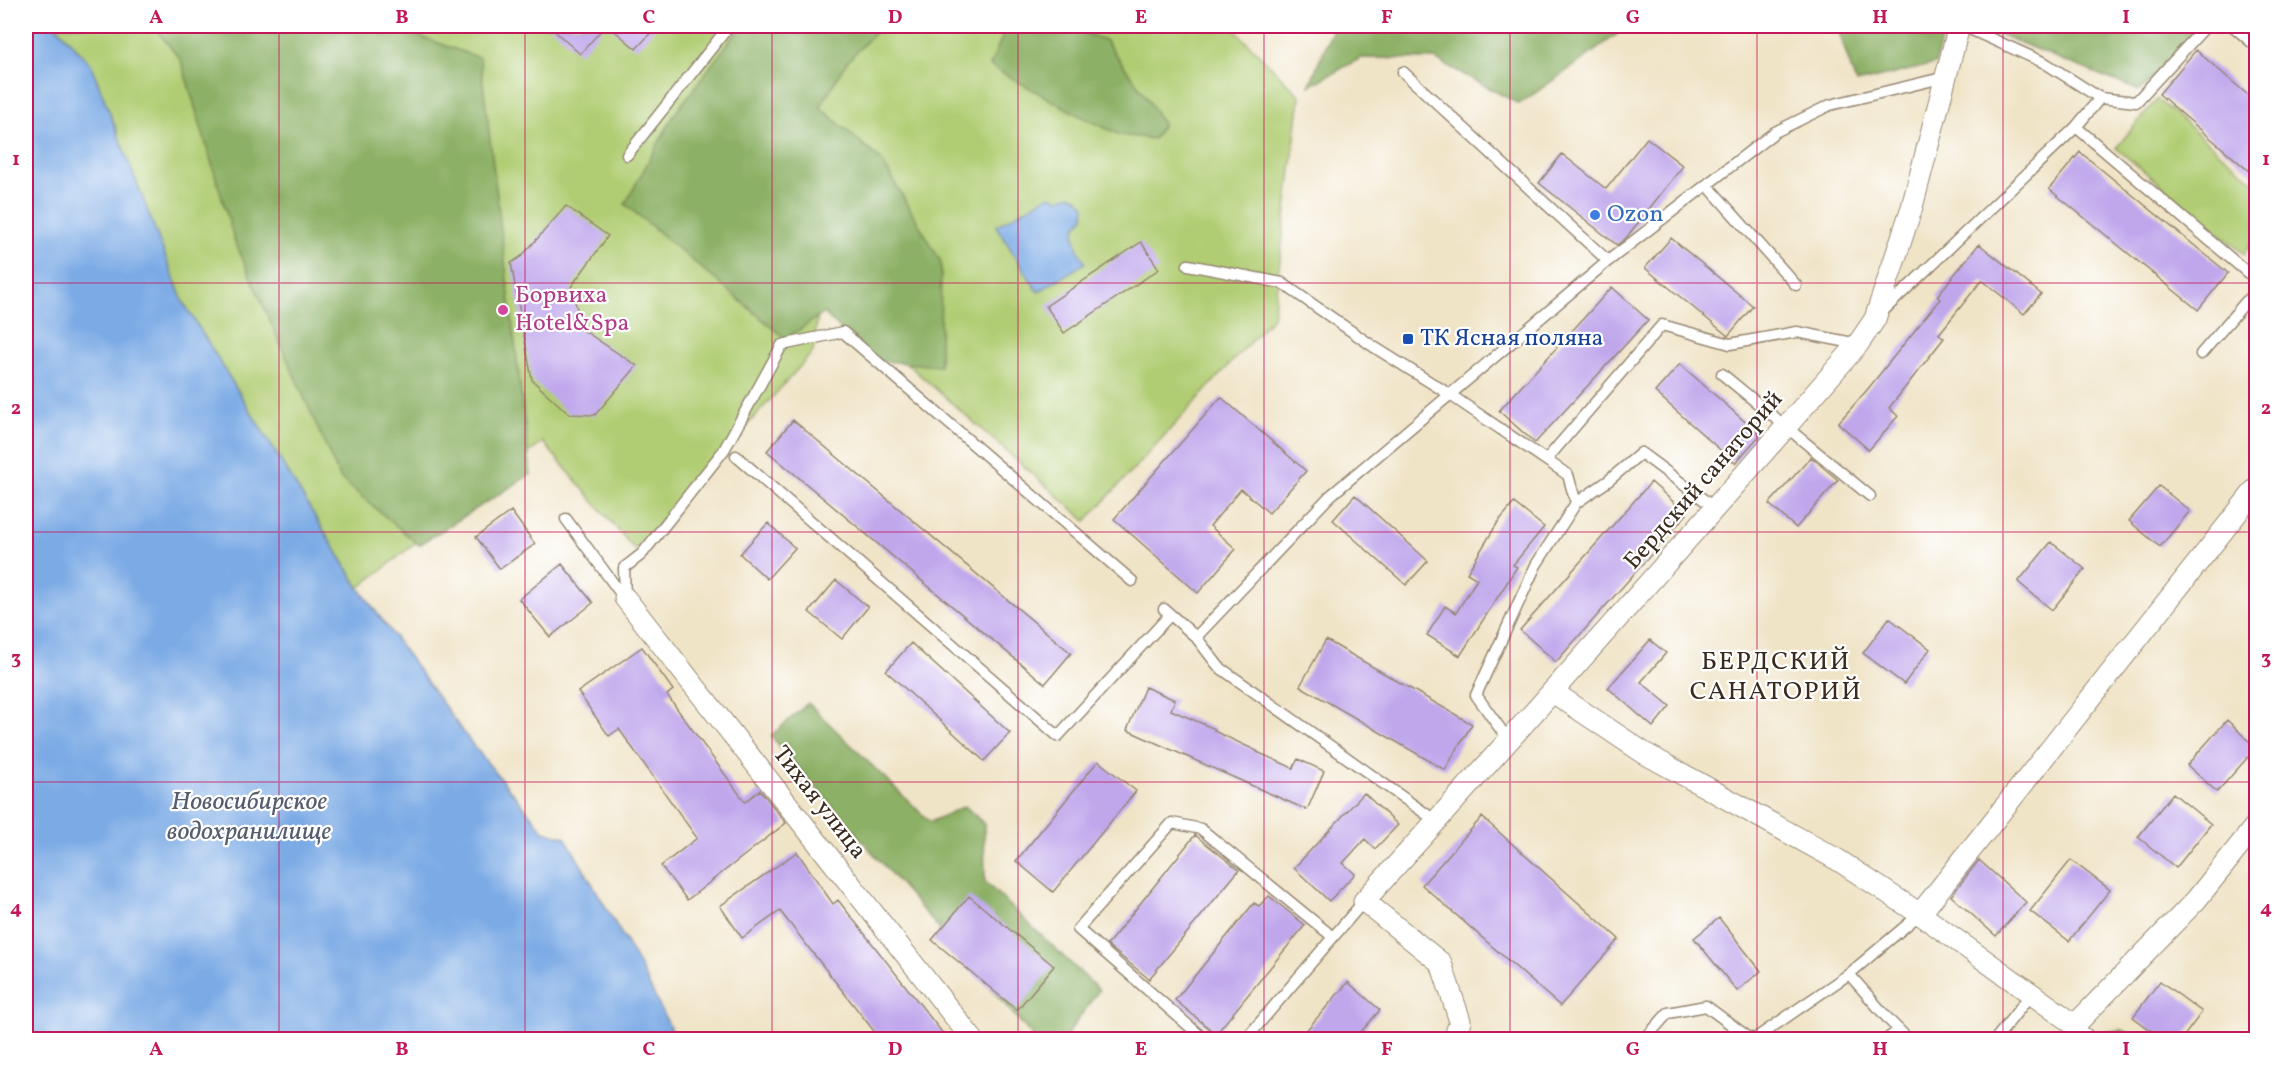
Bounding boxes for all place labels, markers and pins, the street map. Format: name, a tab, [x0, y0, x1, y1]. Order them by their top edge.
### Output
place label: Ozon	[1607, 198, 1664, 232]
marker: Ozon	[1588, 208, 1602, 222]
place label: Борвиха Hotel&Spa	[515, 279, 629, 341]
marker: Борвиха Hotel&Spa	[496, 303, 510, 317]
place label: ТК Ясная поляна	[1420, 322, 1603, 356]
marker: ТК Ясная поляна	[1401, 332, 1415, 346]

